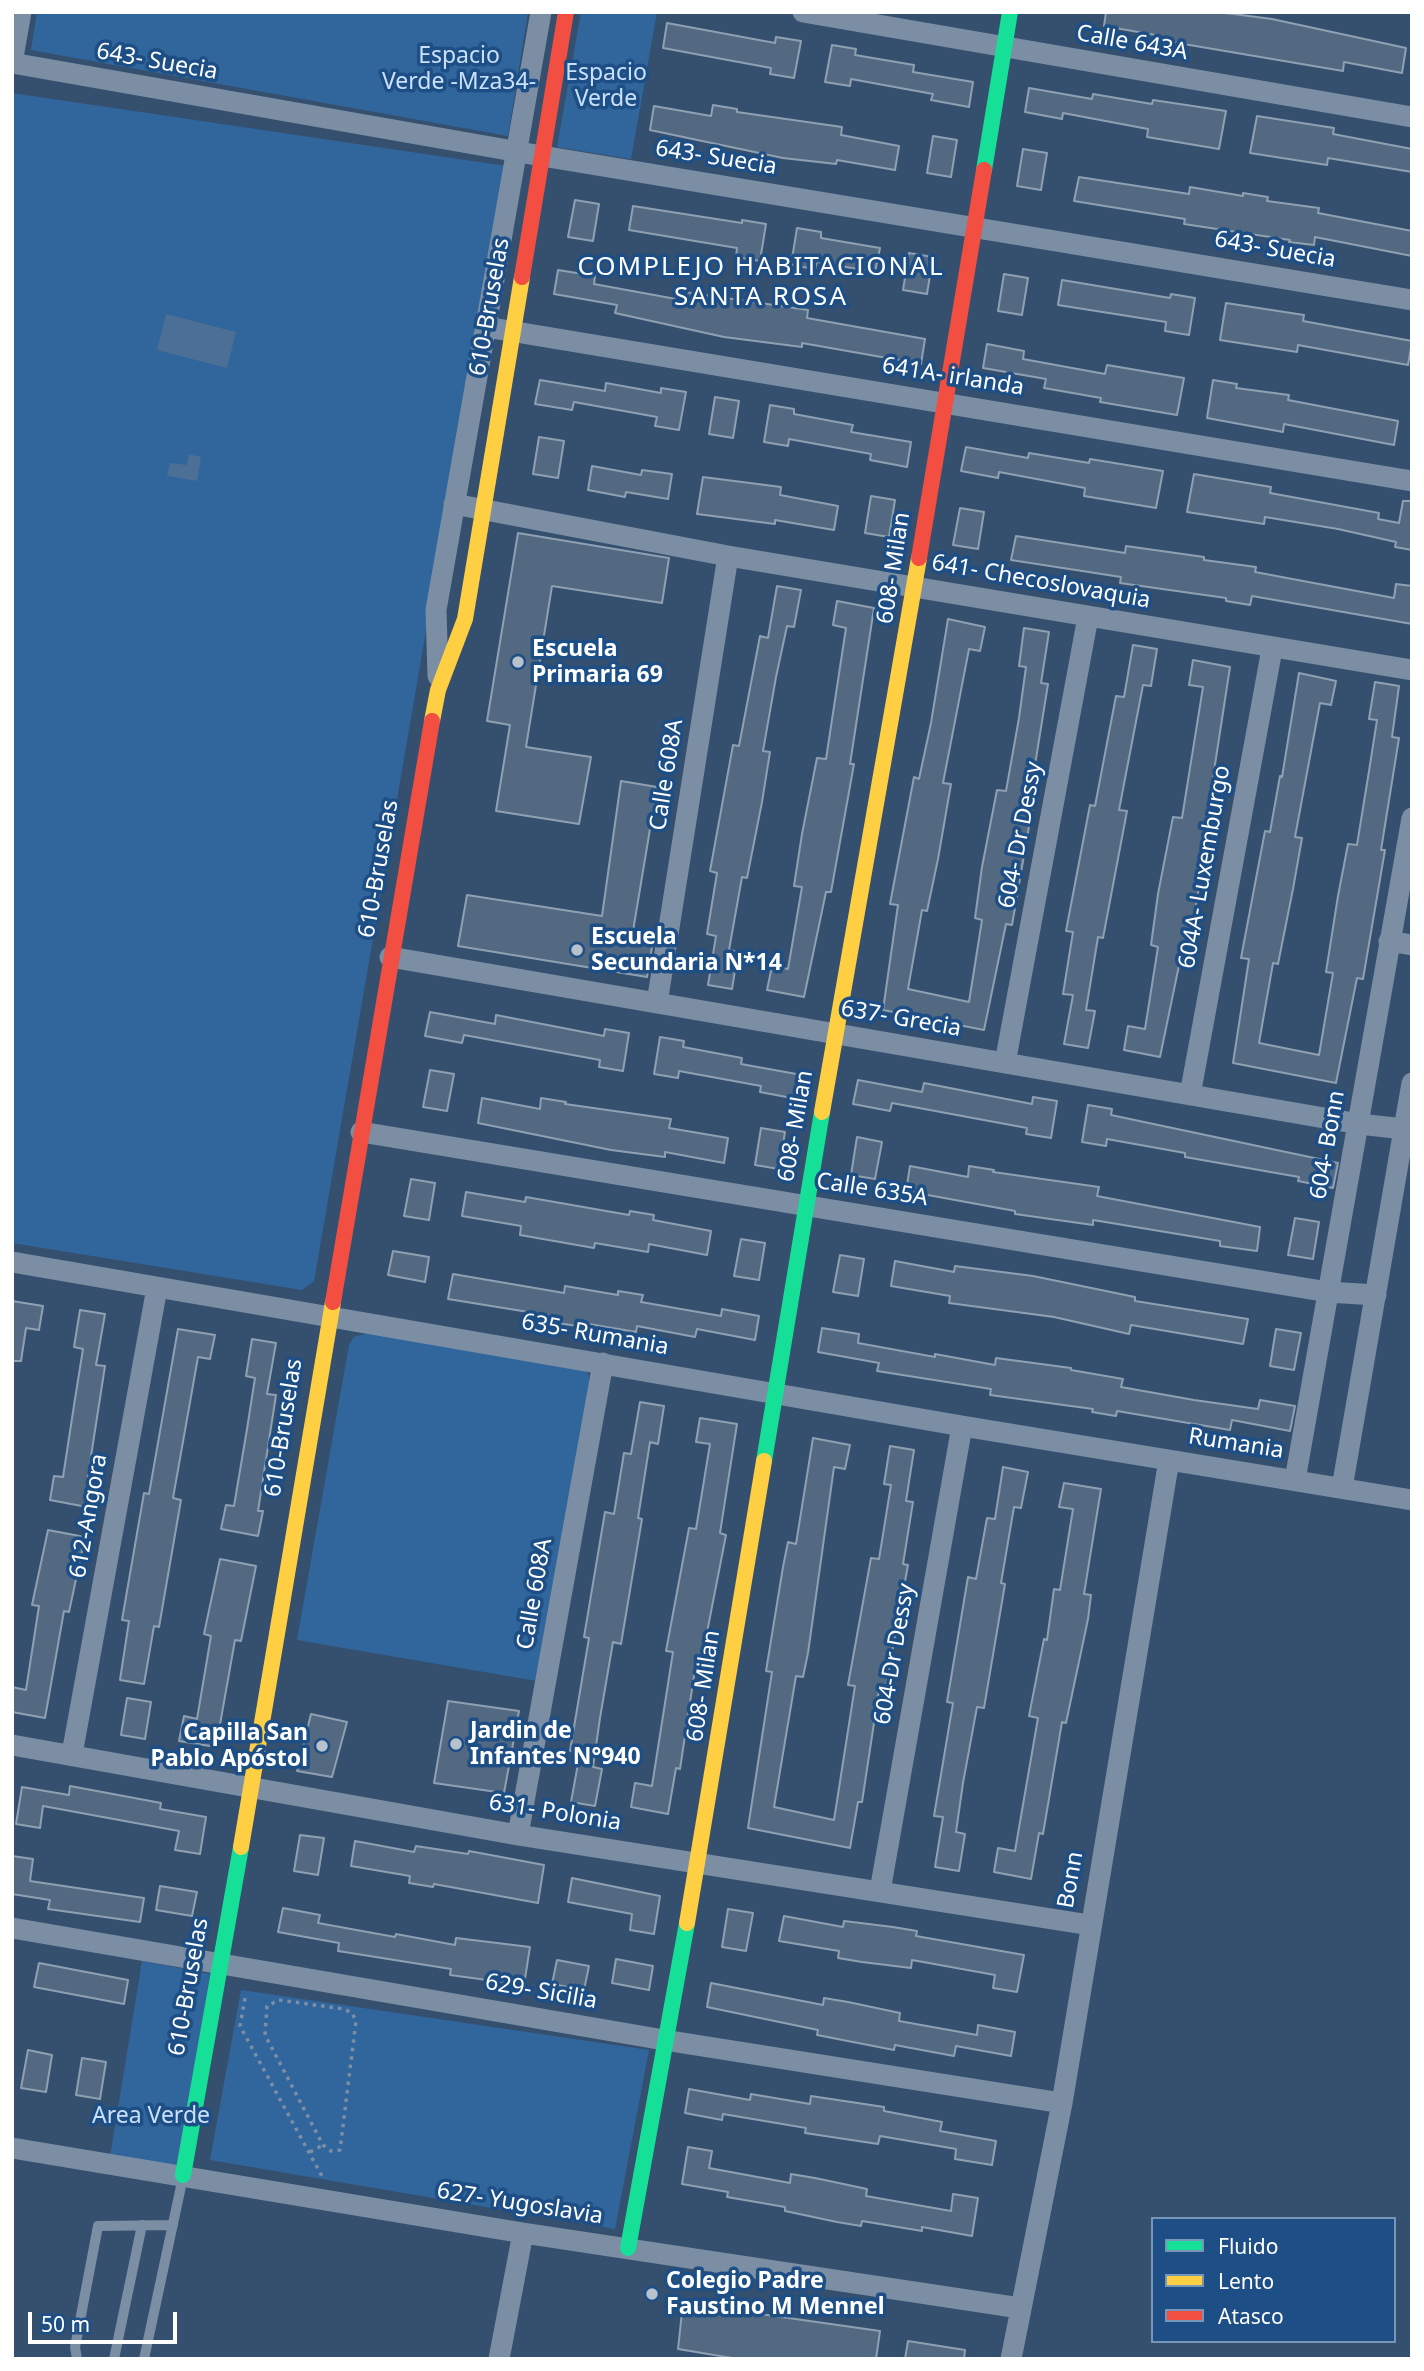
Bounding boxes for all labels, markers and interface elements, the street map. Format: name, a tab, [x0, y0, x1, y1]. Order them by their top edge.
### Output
street label: Calle 643A	[1074, 20, 1190, 66]
street label: 643- Suecia	[94, 38, 220, 86]
park label: Espacio Verde -Mza34-	[382, 42, 536, 96]
park label: Espacio Verde	[565, 59, 647, 113]
street label: 643- Suecia	[653, 135, 779, 181]
street label: 643- Suecia	[1212, 226, 1338, 274]
street label: 610-Bruselas	[464, 236, 516, 378]
district label: COMPLEJO HABITACIONAL SANTA ROSA	[580, 252, 942, 314]
street label: 641A- irlanda	[880, 352, 1026, 402]
street label: 608- Milan	[872, 510, 916, 626]
street label: 641- Checoslovaquia	[929, 549, 1153, 615]
place label: Escuela Primaria 69	[532, 635, 663, 689]
marker: Escuela Primaria 69	[510, 654, 526, 670]
street label: Calle 608A	[645, 717, 689, 833]
street label: 604- Dr Dessy	[993, 759, 1049, 911]
street label: 604A- Luxemburgo	[1174, 763, 1236, 971]
street label: 610-Bruselas	[353, 798, 405, 940]
place label: Escuela Secundaria N*14	[591, 923, 782, 977]
marker: Escuela Secundaria N*14	[569, 942, 585, 958]
street label: 637- Grecia	[839, 995, 963, 1043]
street label: 608- Milan	[773, 1068, 819, 1184]
street label: 604- Bonn	[1305, 1088, 1351, 1202]
street label: Calle 635A	[814, 1168, 930, 1212]
street label: 635- Rumania	[519, 1308, 671, 1362]
street label: 610-Bruselas	[259, 1357, 309, 1499]
street label: Rumania	[1186, 1423, 1286, 1465]
street label: 612-Angora	[64, 1452, 114, 1580]
street label: Calle 608A	[512, 1536, 558, 1652]
street label: 604-Dr Dessy	[869, 1581, 921, 1727]
street label: 608- Milan	[682, 1628, 726, 1744]
place label: Jardin de Infantes N°940	[470, 1717, 641, 1771]
place label: Capilla San Pablo Apóstol	[151, 1719, 308, 1773]
marker: Jardin de Infantes N°940	[448, 1736, 464, 1752]
marker: Capilla San Pablo Apóstol	[314, 1738, 330, 1754]
street label: 631- Polonia	[487, 1789, 623, 1837]
street label: Bonn	[1052, 1849, 1090, 1911]
street label: 610-Bruselas	[163, 1916, 215, 2058]
street label: 629- Sicilia	[483, 1969, 599, 2015]
park label: Area Verde	[92, 2102, 210, 2130]
street label: 627- Yugoslavia	[435, 2177, 605, 2231]
legend	[1151, 2217, 1396, 2343]
text: Fluido	[1218, 2232, 1278, 2260]
place label: Colegio Padre Faustino M Mennel	[666, 2267, 885, 2321]
text: Lento	[1218, 2267, 1274, 2295]
marker: Colegio Padre Faustino M Mennel	[644, 2286, 660, 2302]
scale bar	[32, 2298, 180, 2342]
text: Atasco	[1218, 2302, 1284, 2330]
text: 50 m	[41, 2310, 90, 2338]

